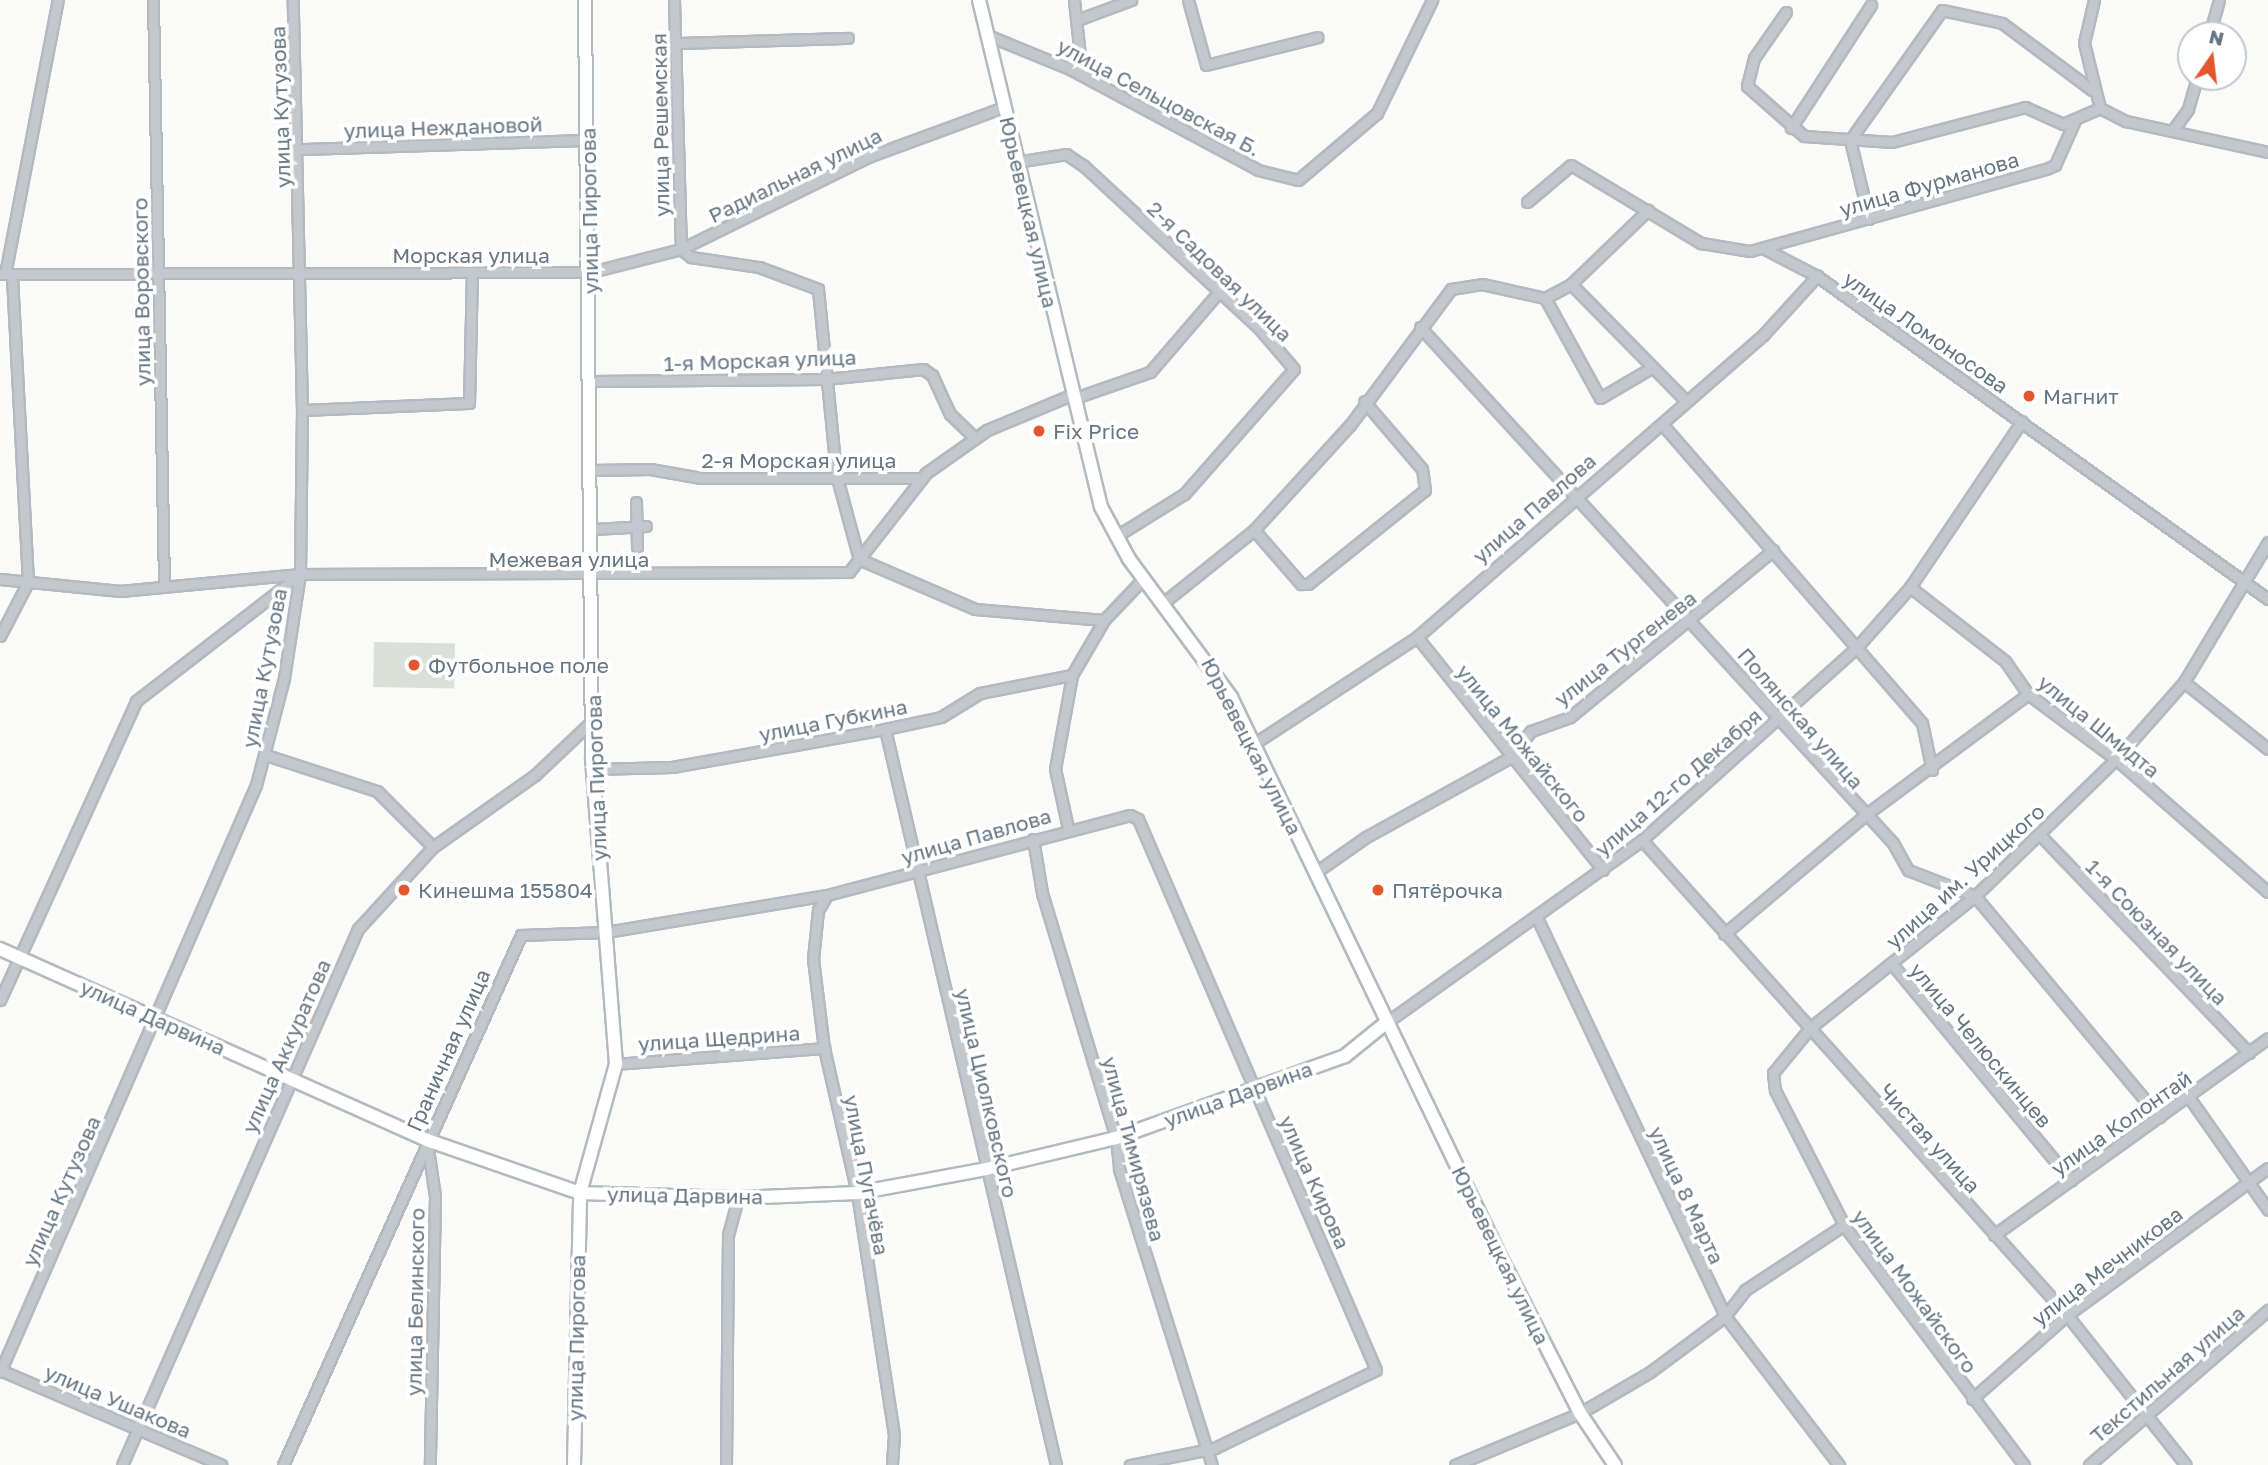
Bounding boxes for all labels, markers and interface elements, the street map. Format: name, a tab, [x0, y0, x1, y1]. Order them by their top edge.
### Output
north arrow	[2177, 21, 2247, 91]
text: N	[2207, 24, 2227, 50]
street label: улица Кутузова	[265, 25, 295, 189]
street label: улица Решемская	[646, 33, 674, 217]
street label: улица Сельцовская Б.	[1053, 33, 1265, 161]
street label: улица Неждановой	[343, 111, 543, 143]
street label: Юрьевецкая улица	[995, 114, 1063, 310]
street label: Радиальная улица	[704, 122, 886, 228]
street label: улица Пирогова	[575, 127, 603, 295]
street label: улица Фурманова	[1836, 146, 2022, 222]
street label: 2-я Садовая улица	[1142, 195, 1298, 347]
street label: улица Воровского	[127, 198, 155, 386]
street label: Морская улица	[392, 242, 550, 268]
street label: улица Ломоносова	[1839, 266, 2013, 398]
street label: 1-я Морская улица	[663, 344, 857, 376]
place label: Магнит	[2043, 383, 2118, 409]
marker: Магнит	[2021, 388, 2037, 404]
place label: Fix Price	[1053, 418, 1139, 444]
marker: Fix Price	[1031, 423, 1047, 439]
street label: 2-я Морская улица	[702, 447, 896, 473]
street label: улица Павлова	[1467, 448, 1601, 568]
street label: Межевая улица	[489, 546, 649, 572]
street label: улица Тургенева	[1549, 585, 1701, 711]
street label: улица Кутузова	[236, 586, 292, 750]
street label: Полянская улица	[1733, 642, 1869, 794]
place label: Футбольное поле	[428, 652, 609, 678]
street label: Юрьевецкая улица	[1196, 653, 1308, 839]
marker: Футбольное поле	[406, 657, 422, 673]
street label: улица Можайского	[1452, 659, 1594, 827]
street label: улица Шмидта	[2033, 669, 2165, 783]
street label: улица Губкина	[757, 693, 909, 747]
street label: улица Пирогова	[580, 694, 612, 862]
street label: улица 12-го Декабря	[1589, 703, 1767, 861]
street label: улица им. Урицкого	[1881, 798, 2049, 954]
street label: улица Павлова	[898, 803, 1054, 869]
street label: 1-я Союзная улица	[2081, 854, 2233, 1010]
place label: Кинешма 155804	[418, 877, 593, 903]
place label: Пятёрочка	[1392, 877, 1503, 903]
marker: Кинешма 155804	[396, 882, 412, 898]
marker: Пятёрочка	[1370, 882, 1386, 898]
street label: улица Аккуратова	[236, 955, 336, 1137]
street label: улица Челюскинцев	[1905, 957, 2057, 1133]
street label: Граничная улица	[401, 965, 495, 1135]
street label: улица Дарвина	[77, 974, 229, 1060]
street label: улица Циолковского	[951, 986, 1023, 1200]
street label: улица Щедрина	[637, 1020, 801, 1056]
street label: улица Тимирязева	[1097, 1054, 1171, 1244]
street label: улица Дарвина	[1160, 1055, 1316, 1133]
street label: улица Колонтай	[2046, 1065, 2196, 1181]
street label: Чистая улица	[1874, 1078, 1986, 1198]
street label: улица Пугачёва	[839, 1093, 895, 1257]
street label: улица Кирова	[1274, 1111, 1356, 1253]
street label: улица Кутузова	[16, 1112, 106, 1270]
street label: улица 8 Марта	[1644, 1122, 1730, 1268]
street label: Юрьевецкая улица	[1447, 1161, 1555, 1349]
street label: улица Дарвина	[607, 1181, 763, 1209]
street label: улица Мечникова	[2027, 1201, 2187, 1331]
street label: улица Можайского	[1847, 1204, 1983, 1378]
street label: улица Белинского	[401, 1208, 429, 1396]
street label: улица Пирогова	[562, 1254, 590, 1422]
street label: Текстильная улица	[2085, 1300, 2249, 1448]
street label: улица Ушакова	[41, 1359, 195, 1443]

